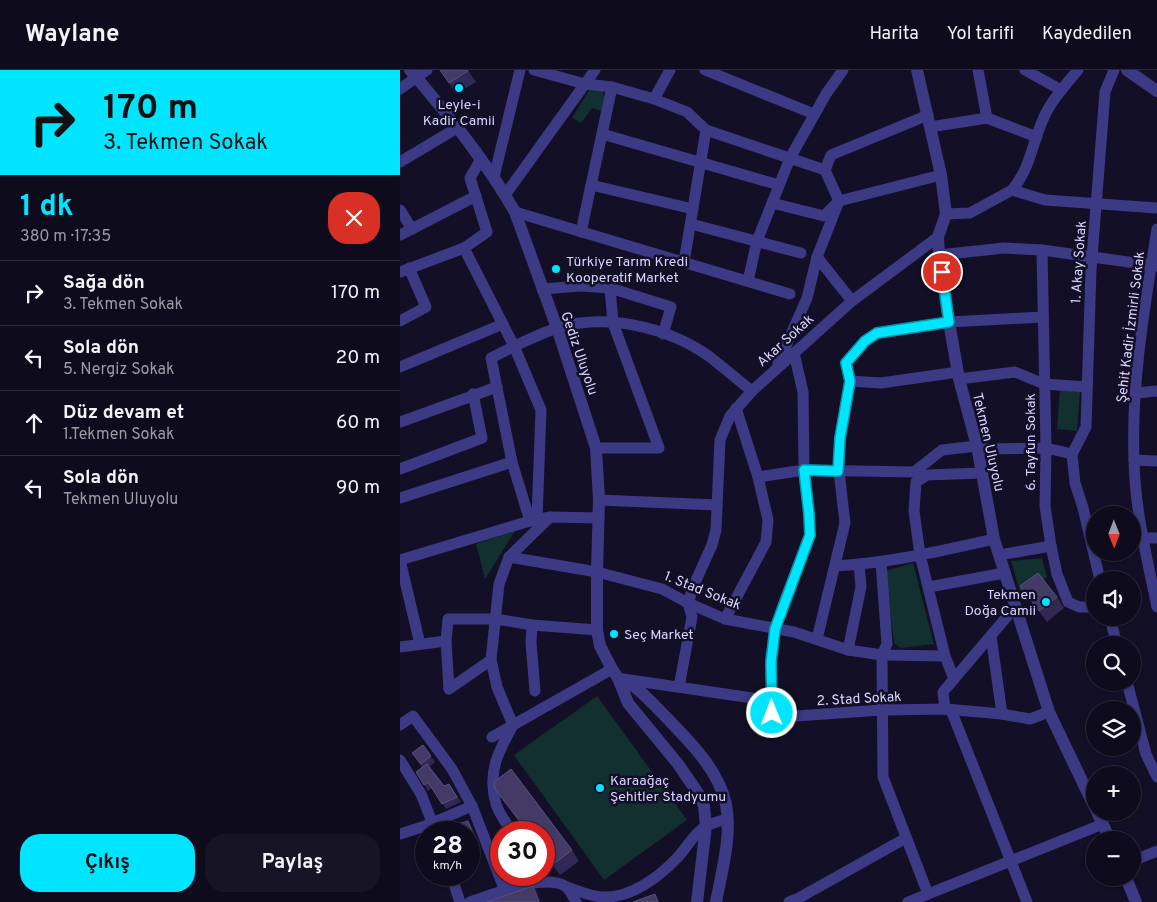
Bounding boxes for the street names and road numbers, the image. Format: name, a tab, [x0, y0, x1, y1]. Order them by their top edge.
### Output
street label: 1. Akay Sokak	[1068, 220, 1091, 304]
street label: Şehit Kadir İzmirli Sokak	[1113, 250, 1149, 404]
street label: Gediz Uluyolu	[556, 309, 601, 397]
street label: Akar Sokak	[754, 311, 818, 371]
street label: Tekmen Uluyolu	[968, 391, 1007, 493]
street label: 6. Tayfun Sokak	[1023, 393, 1040, 491]
street label: 1. Stad Sokak	[661, 568, 743, 615]
street label: 2. Stad Sokak	[816, 689, 902, 710]

